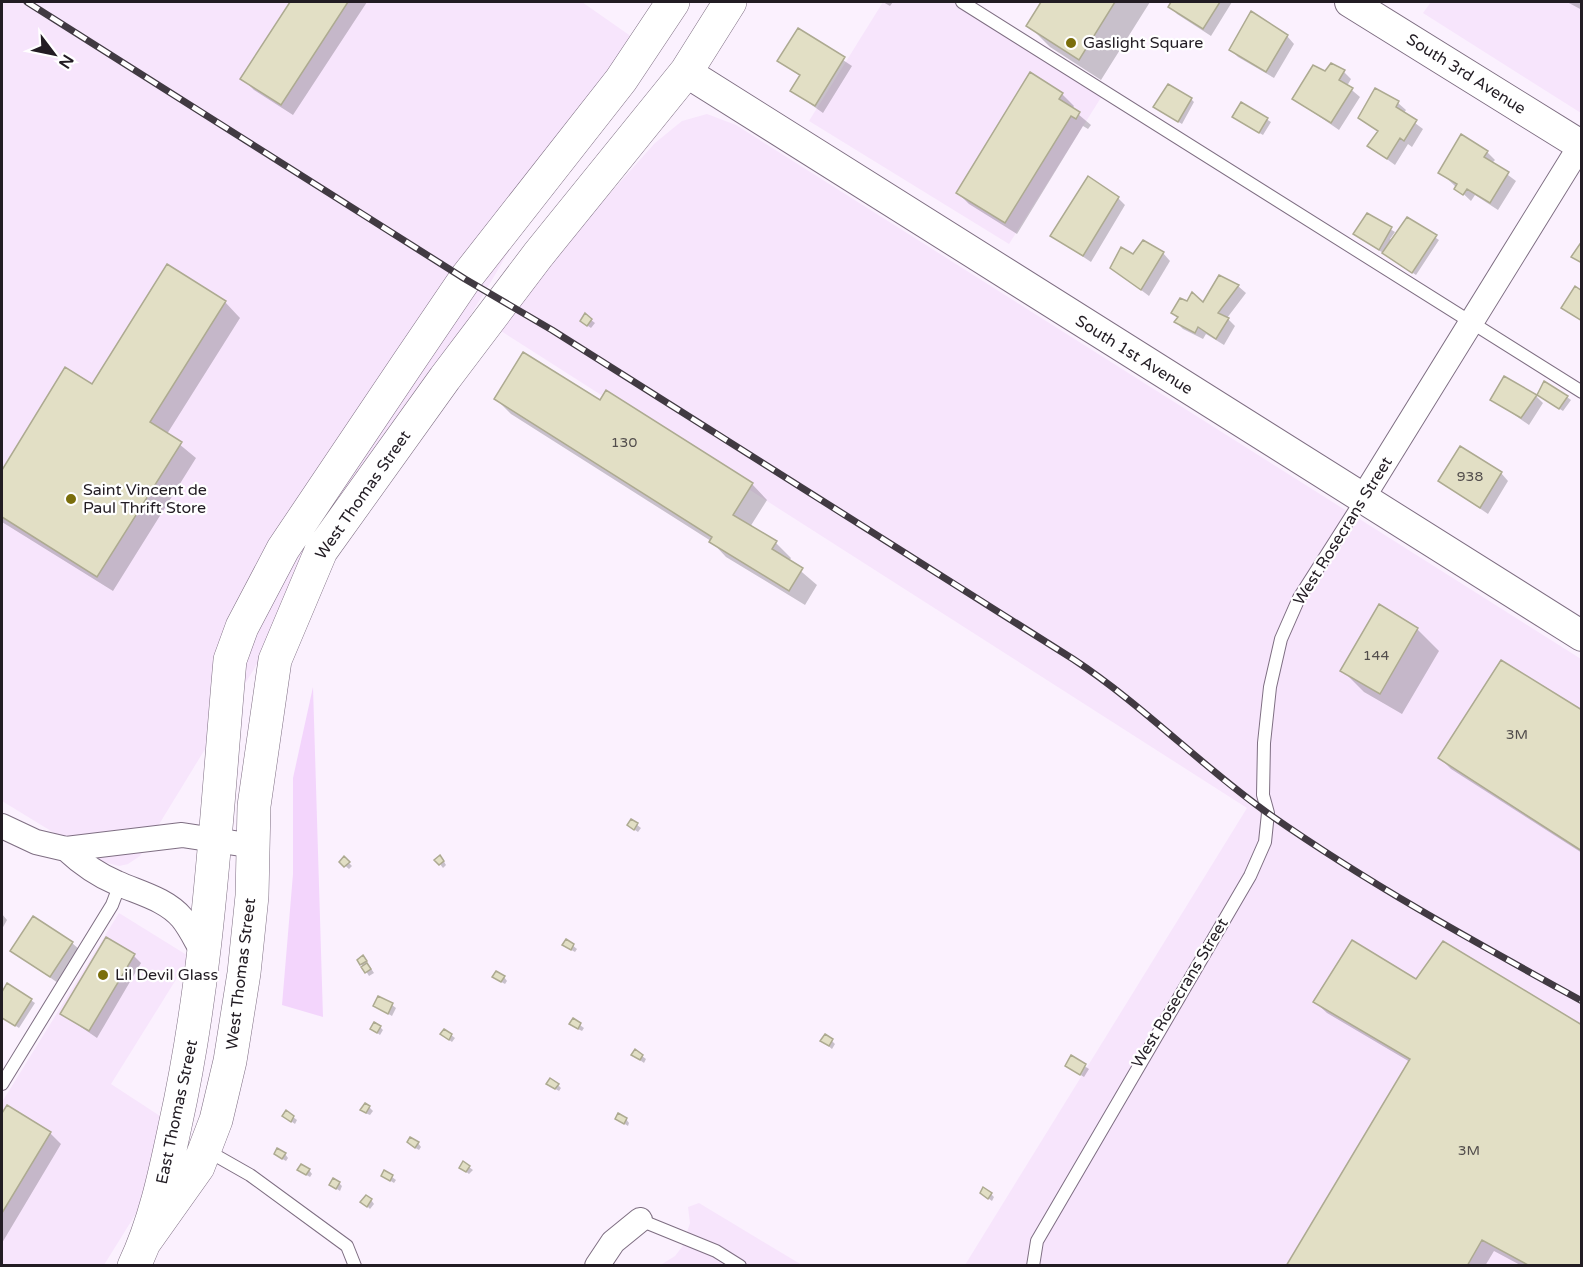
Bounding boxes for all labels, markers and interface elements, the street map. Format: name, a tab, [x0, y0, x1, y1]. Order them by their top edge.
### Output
north arrow	[24, 24, 84, 84]
street label: South 3rd Avenue	[1403, 29, 1529, 119]
place label: Gaslight Square	[1083, 33, 1203, 53]
marker: Gaslight Square	[1064, 36, 1078, 50]
text: N	[54, 51, 78, 72]
street label: South 1st Avenue	[1072, 311, 1196, 399]
street label: West Thomas Street	[311, 427, 415, 563]
house number: 130	[611, 434, 637, 451]
street label: West Rosecrans Street	[1289, 453, 1397, 609]
house number: 938	[1457, 468, 1483, 485]
place label: Saint Vincent de Paul Thrift Store	[83, 480, 207, 518]
marker: Saint Vincent de Paul Thrift Store	[64, 492, 78, 506]
house number: 144	[1363, 647, 1389, 664]
house number: 3M	[1506, 726, 1528, 743]
street label: West Thomas Street	[222, 897, 260, 1051]
street label: West Rosecrans Street	[1127, 914, 1233, 1072]
place label: Lil Devil Glass	[115, 965, 218, 985]
marker: Lil Devil Glass	[96, 968, 110, 982]
street label: East Thomas Street	[152, 1038, 202, 1186]
house number: 3M	[1458, 1142, 1480, 1159]

